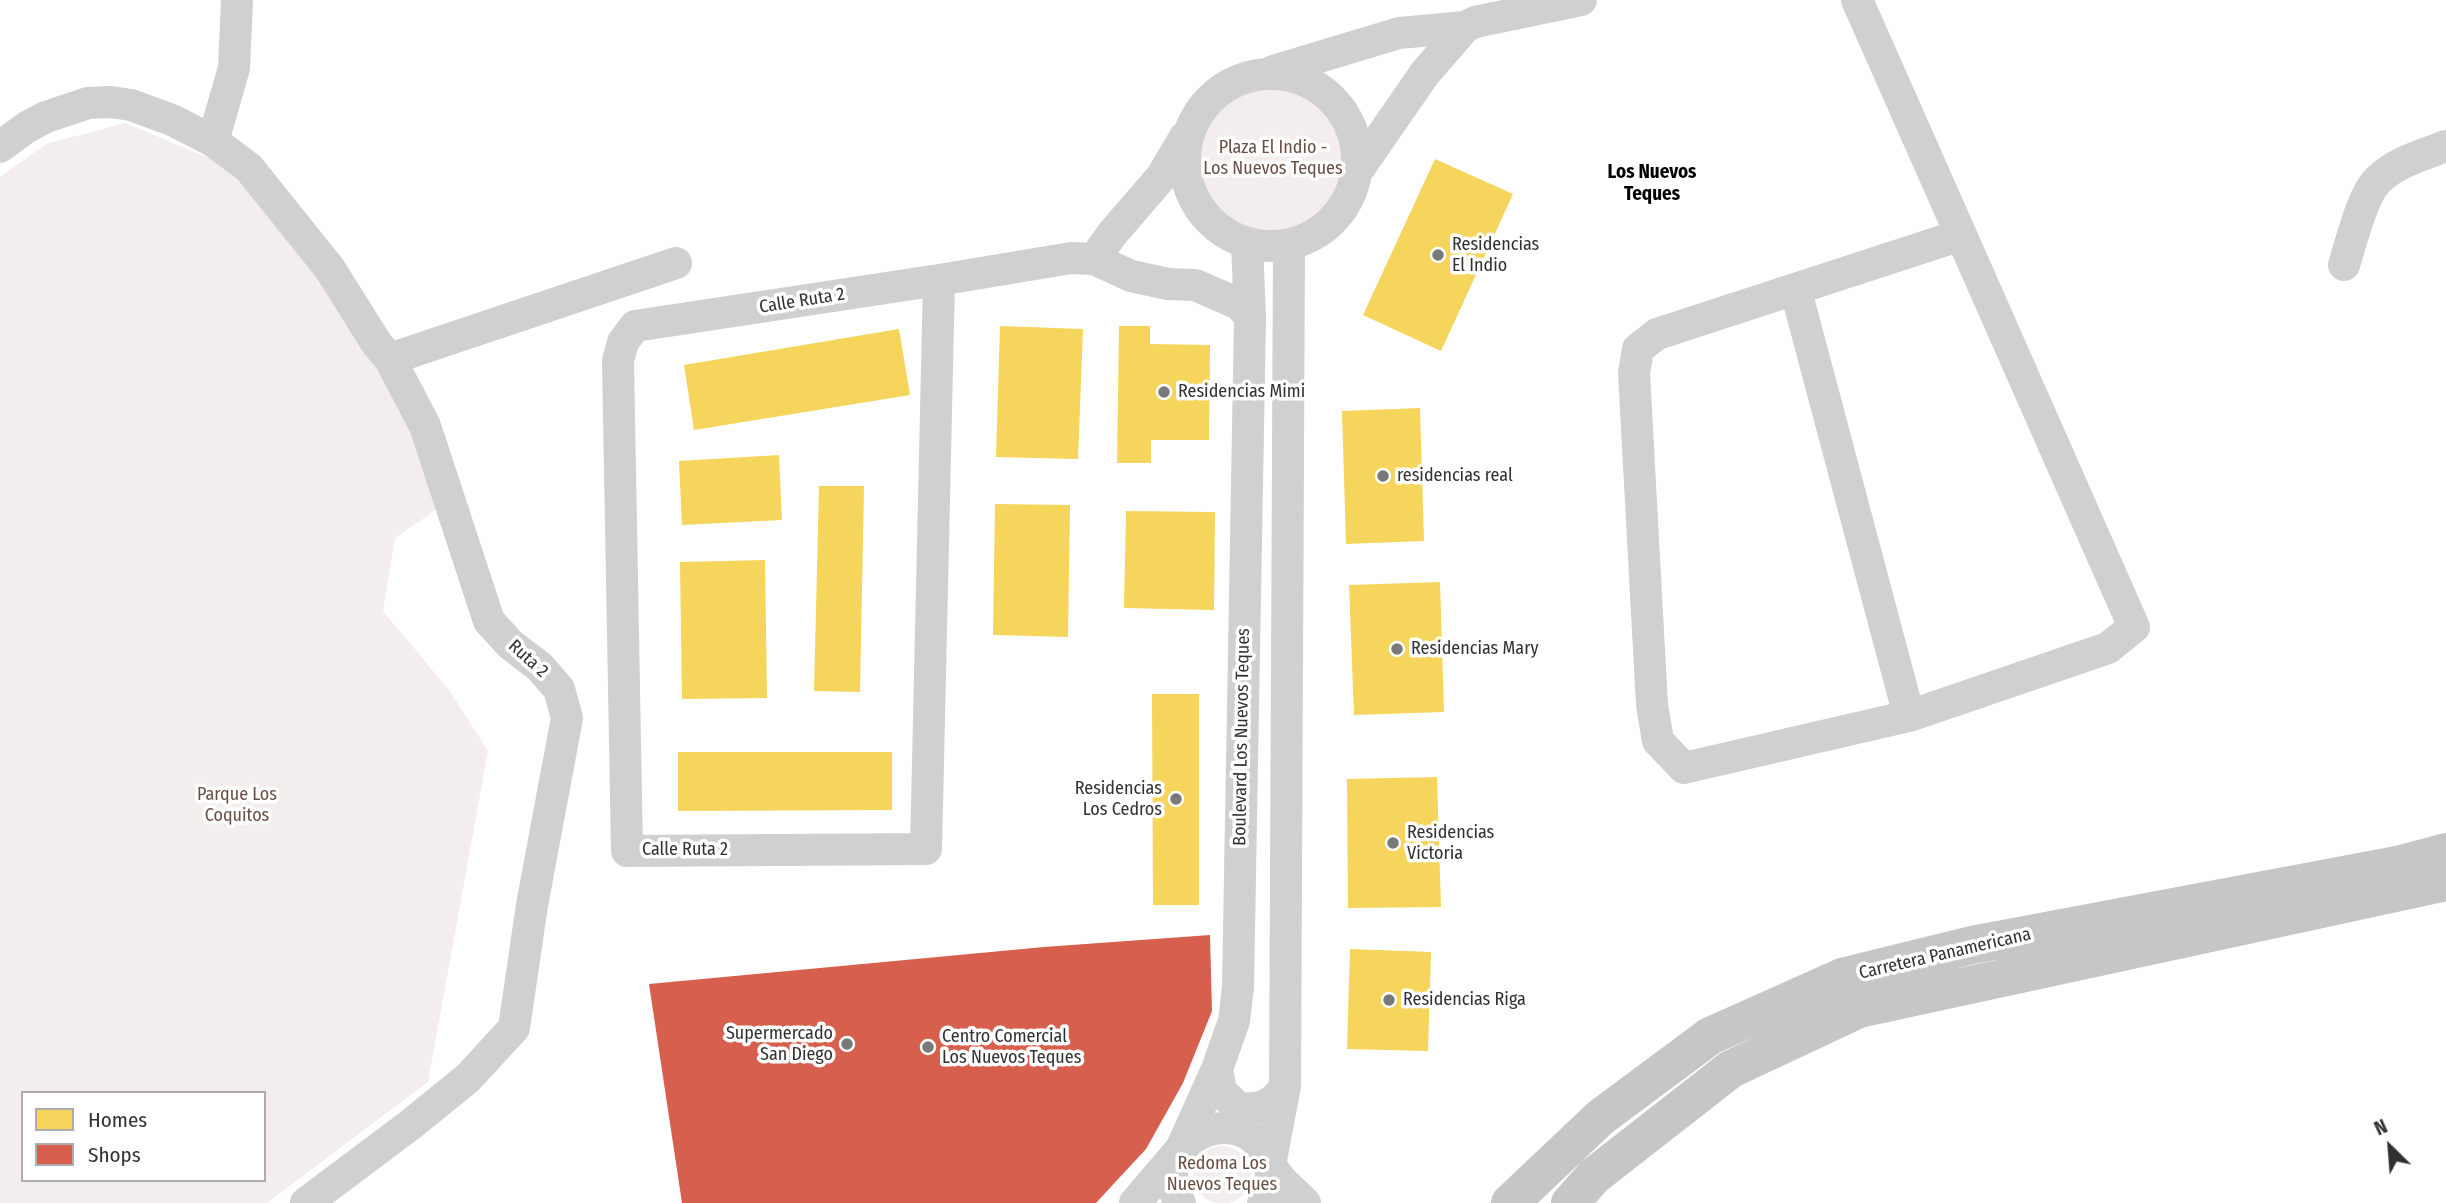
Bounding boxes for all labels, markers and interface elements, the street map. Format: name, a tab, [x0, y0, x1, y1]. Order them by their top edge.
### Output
park label: Plaza El Indio - Los Nuevos Teques	[1203, 137, 1343, 180]
district label: Los Nuevos Teques	[1608, 162, 1696, 206]
place label: Residencias El Indio	[1452, 234, 1539, 276]
marker: Residencias El Indio	[1430, 247, 1446, 263]
street label: Calle Ruta 2	[758, 284, 846, 318]
place label: Residencias Mimi	[1178, 381, 1305, 403]
marker: Residencias Mimi	[1156, 384, 1172, 400]
place label: residencias real	[1397, 465, 1513, 487]
marker: residencias real	[1375, 468, 1391, 484]
street label: Boulevard Los Nuevos Teques	[1229, 628, 1255, 846]
street label: Ruta 2	[504, 636, 552, 682]
place label: Residencias Mary	[1411, 638, 1538, 660]
marker: Residencias Mary	[1389, 641, 1405, 657]
place label: Residencias Los Cedros	[1075, 778, 1162, 820]
park label: Parque Los Coquitos	[197, 784, 277, 826]
marker: Residencias Los Cedros	[1168, 791, 1184, 807]
place label: Residencias Victoria	[1407, 822, 1494, 864]
marker: Residencias Victoria	[1385, 835, 1401, 851]
street label: Calle Ruta 2	[642, 839, 728, 861]
street label: Carretera Panamericana	[1857, 924, 2033, 984]
place label: Residencias Riga	[1403, 989, 1526, 1011]
marker: Residencias Riga	[1381, 992, 1397, 1008]
place label: Supermercado San Diego	[726, 1023, 833, 1066]
place label: Centro Comercial Los Nuevos Teques	[942, 1026, 1081, 1068]
marker: Supermercado San Diego	[839, 1036, 855, 1052]
marker: Centro Comercial Los Nuevos Teques	[920, 1039, 936, 1055]
legend	[21, 1091, 266, 1182]
text: Homes	[88, 1107, 147, 1133]
north arrow	[2355, 1112, 2425, 1182]
text: N	[2371, 1115, 2391, 1140]
text: Shops	[88, 1142, 141, 1168]
park label: Redoma Los Nuevos Teques	[1167, 1153, 1277, 1196]

